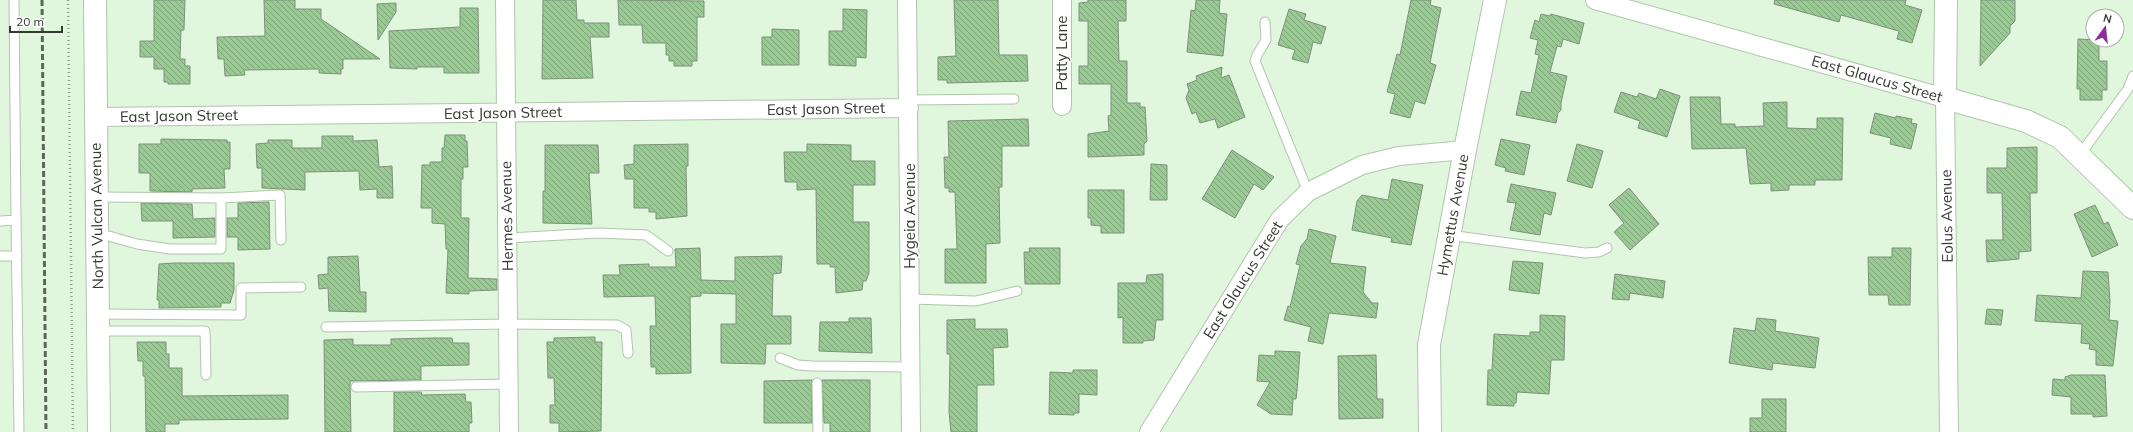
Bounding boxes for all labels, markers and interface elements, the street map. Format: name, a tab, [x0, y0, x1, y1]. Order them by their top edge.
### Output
scale bar	[10, 8, 62, 34]
north arrow	[2085, 8, 2125, 48]
text: N	[2102, 11, 2113, 26]
text: 20 m	[16, 14, 44, 29]
street label: Patty Lane	[1052, 16, 1071, 90]
street label: East Glaucus Street	[1809, 51, 1945, 106]
street label: East Jason Street	[767, 98, 885, 119]
street label: East Jason Street	[444, 102, 562, 123]
street label: East Jason Street	[120, 105, 238, 126]
street label: North Vulcan Avenue	[86, 142, 107, 290]
street label: Hymettus Avenue	[1432, 153, 1473, 277]
street label: Hermes Avenue	[496, 161, 517, 271]
street label: Hygeia Avenue	[900, 163, 919, 269]
street label: Eolus Avenue	[1936, 169, 1957, 263]
street label: East Glaucus Street	[1199, 217, 1286, 342]

